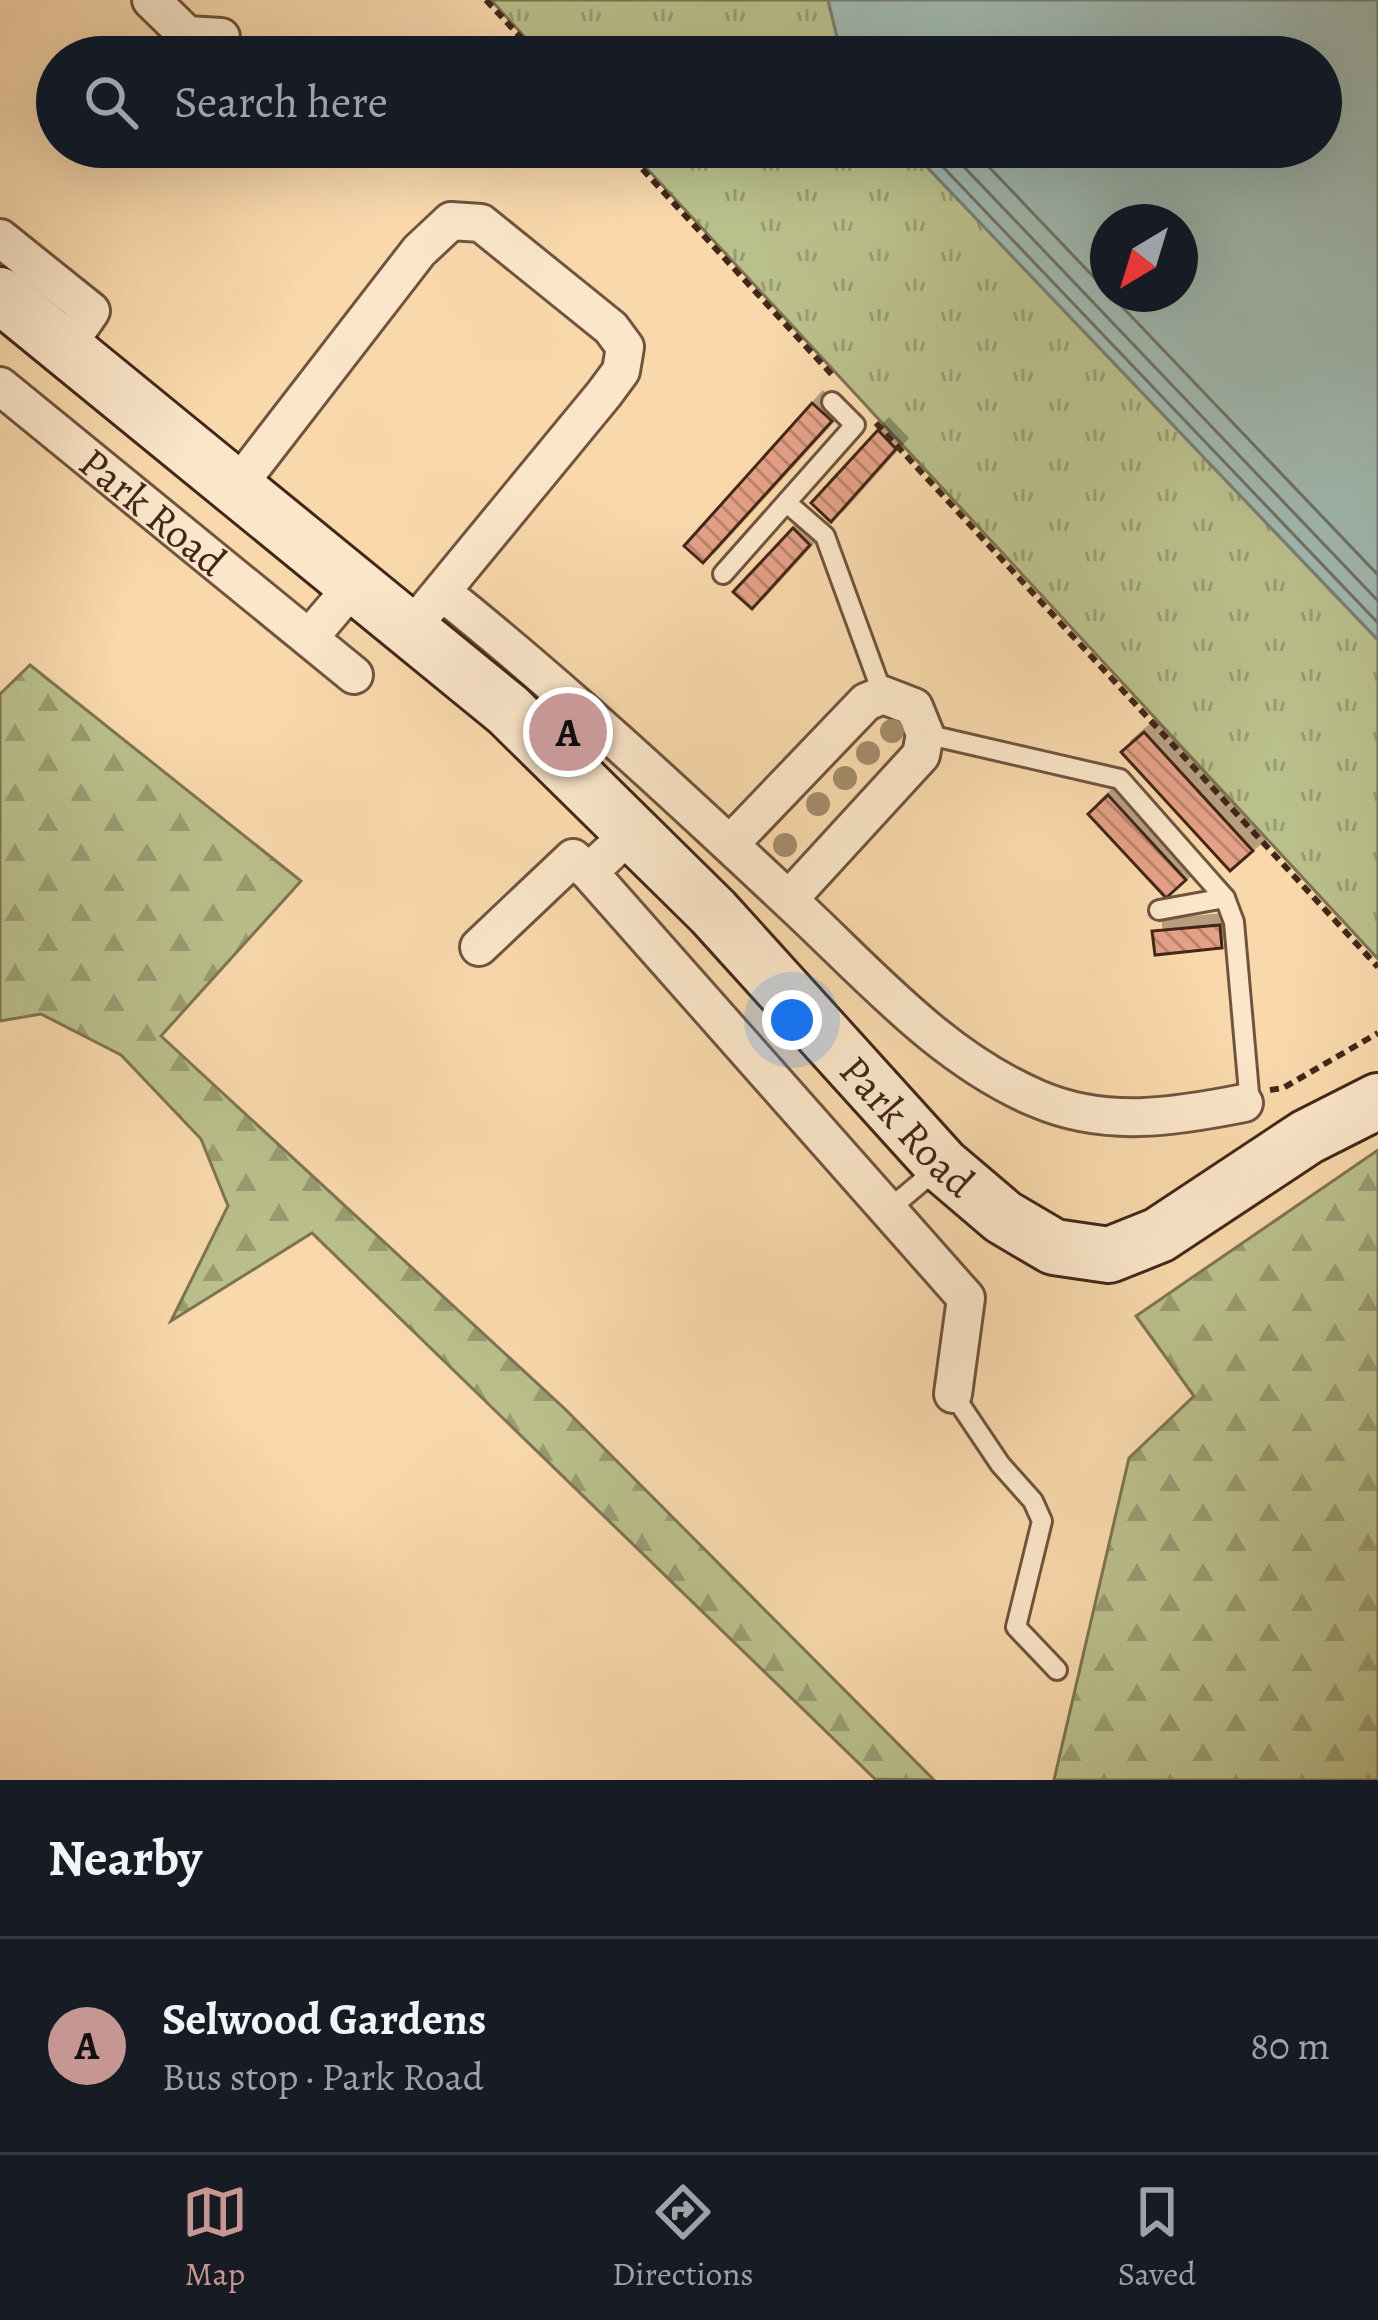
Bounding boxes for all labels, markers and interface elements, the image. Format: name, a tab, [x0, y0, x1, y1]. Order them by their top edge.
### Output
search box	[36, 36, 1342, 168]
icon: search	[78, 69, 144, 135]
text: Search here	[174, 71, 388, 133]
north arrow	[1090, 204, 1198, 312]
street label: Park Road	[68, 434, 239, 589]
pin: A	[529, 687, 607, 777]
your location	[762, 990, 822, 1050]
street label: Park Road	[827, 1043, 988, 1210]
text: Nearby	[48, 1823, 202, 1893]
text: Selwood Gardens	[162, 1988, 486, 2050]
text: A	[75, 2019, 99, 2072]
text: 80 m	[1250, 2019, 1330, 2072]
text: Bus stop · Park Road	[162, 2050, 484, 2103]
tab: Map	[182, 2179, 248, 2296]
tab: Directions	[612, 2179, 754, 2296]
tab: Saved	[1118, 2179, 1196, 2296]

